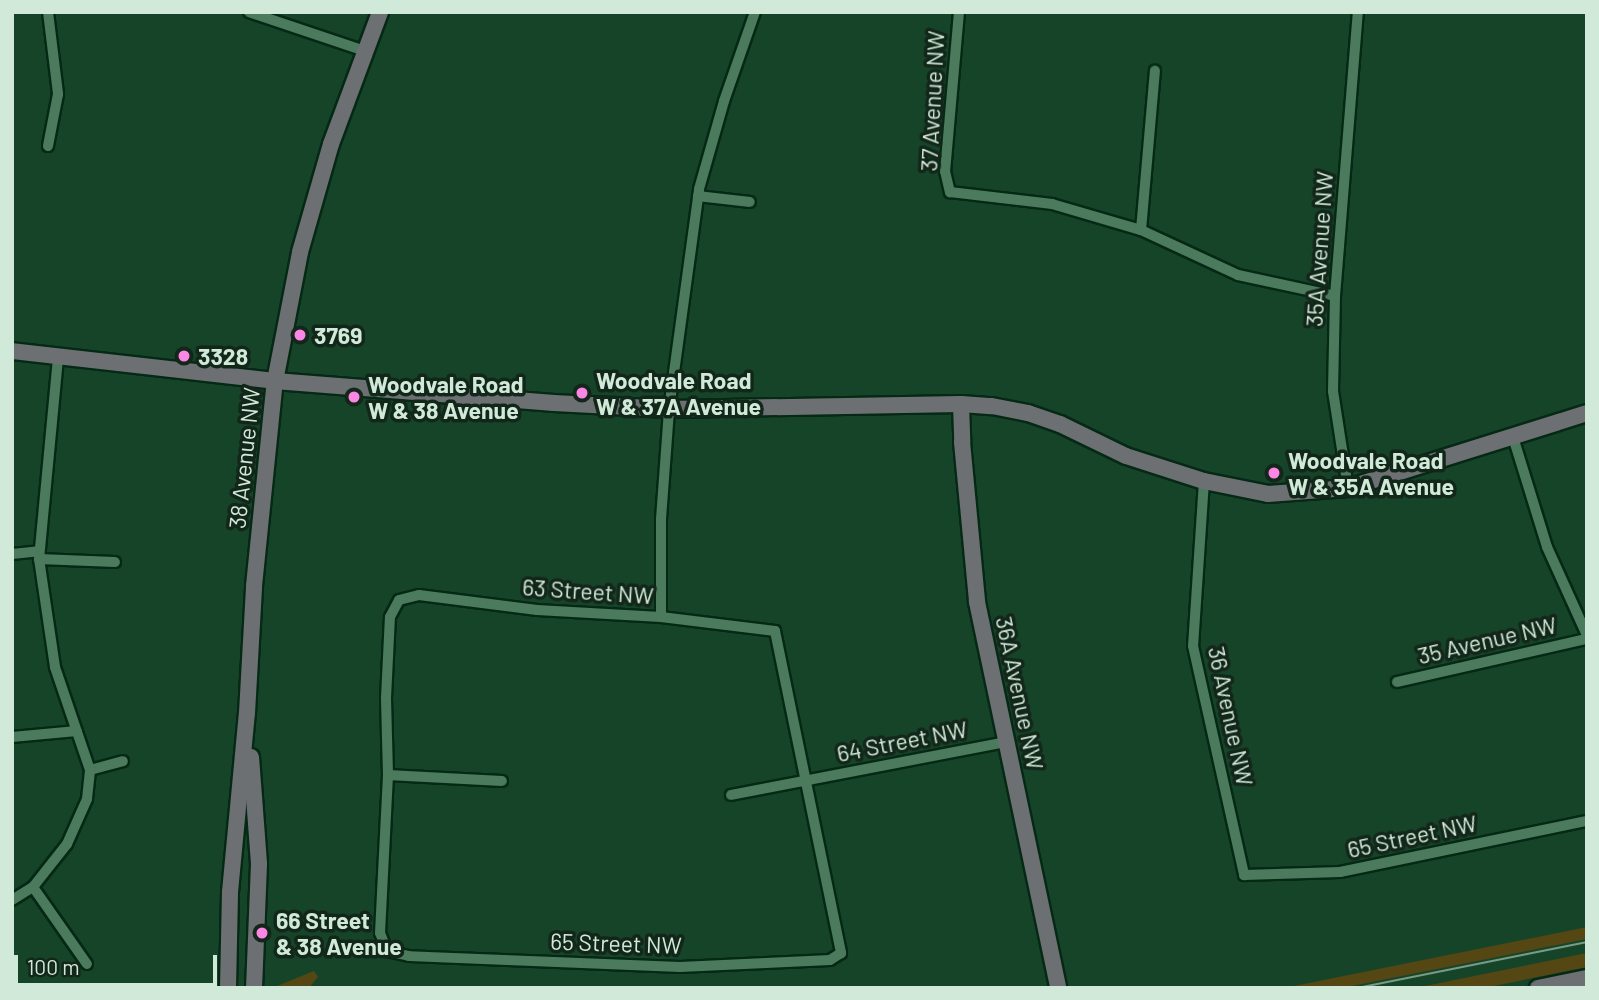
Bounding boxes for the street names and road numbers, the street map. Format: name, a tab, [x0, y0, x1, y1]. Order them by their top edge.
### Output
street label: 37 Avenue NW	[915, 30, 949, 172]
street label: 35A Avenue NW	[1300, 170, 1338, 328]
street label: 38 Avenue NW	[223, 386, 265, 530]
street label: 63 Street NW	[521, 573, 655, 609]
street label: 35 Avenue NW	[1415, 611, 1559, 669]
street label: 36A Avenue NW	[990, 614, 1050, 772]
street label: 36 Avenue NW	[1203, 644, 1259, 788]
street label: 64 Street NW	[834, 715, 970, 767]
street label: 65 Street NW	[1345, 809, 1479, 863]
street label: 65 Street NW	[550, 927, 682, 959]

